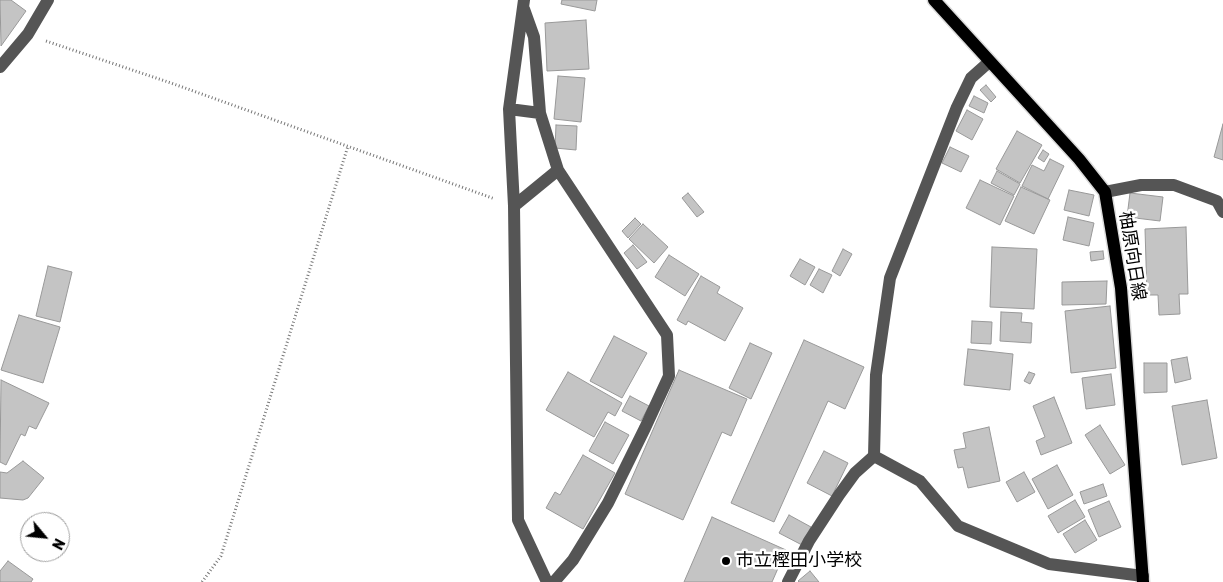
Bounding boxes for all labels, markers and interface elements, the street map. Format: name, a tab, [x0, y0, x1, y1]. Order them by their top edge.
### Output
street label: 柚原向日線	[1114, 210, 1150, 302]
north arrow	[20, 512, 70, 562]
text: N	[48, 535, 68, 552]
place label: 市立樫田小学校	[736, 550, 862, 572]
marker: 市立樫田小学校	[720, 555, 732, 567]

